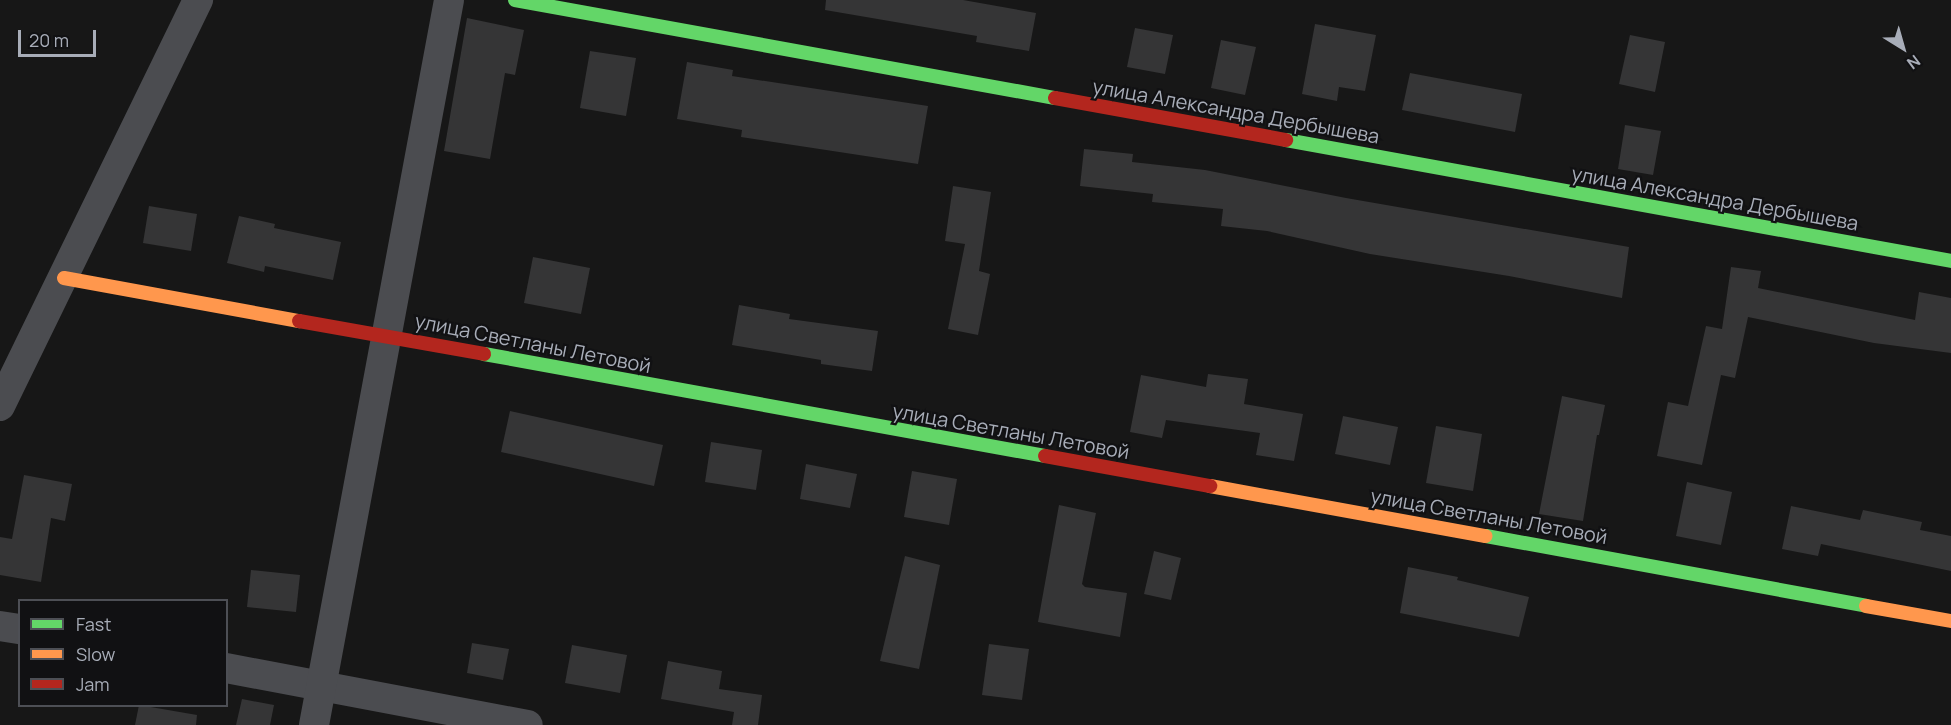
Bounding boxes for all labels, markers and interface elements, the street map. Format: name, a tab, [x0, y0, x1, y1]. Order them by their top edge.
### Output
scale bar	[21, 18, 99, 56]
north arrow	[1873, 18, 1933, 78]
text: 20 m	[29, 28, 69, 52]
text: N	[1903, 50, 1925, 75]
street label: улица Александра Дербышева	[1091, 74, 1381, 148]
street label: улица Александра Дербышева	[1570, 161, 1860, 235]
street label: улица Светланы Летовой	[413, 308, 653, 378]
street label: улица Светланы Летовой	[891, 398, 1131, 464]
street label: улица Светланы Летовой	[1369, 483, 1609, 549]
legend	[18, 599, 228, 707]
text: Fast	[76, 612, 111, 636]
text: Slow	[76, 642, 115, 666]
text: Jam	[76, 672, 110, 696]

